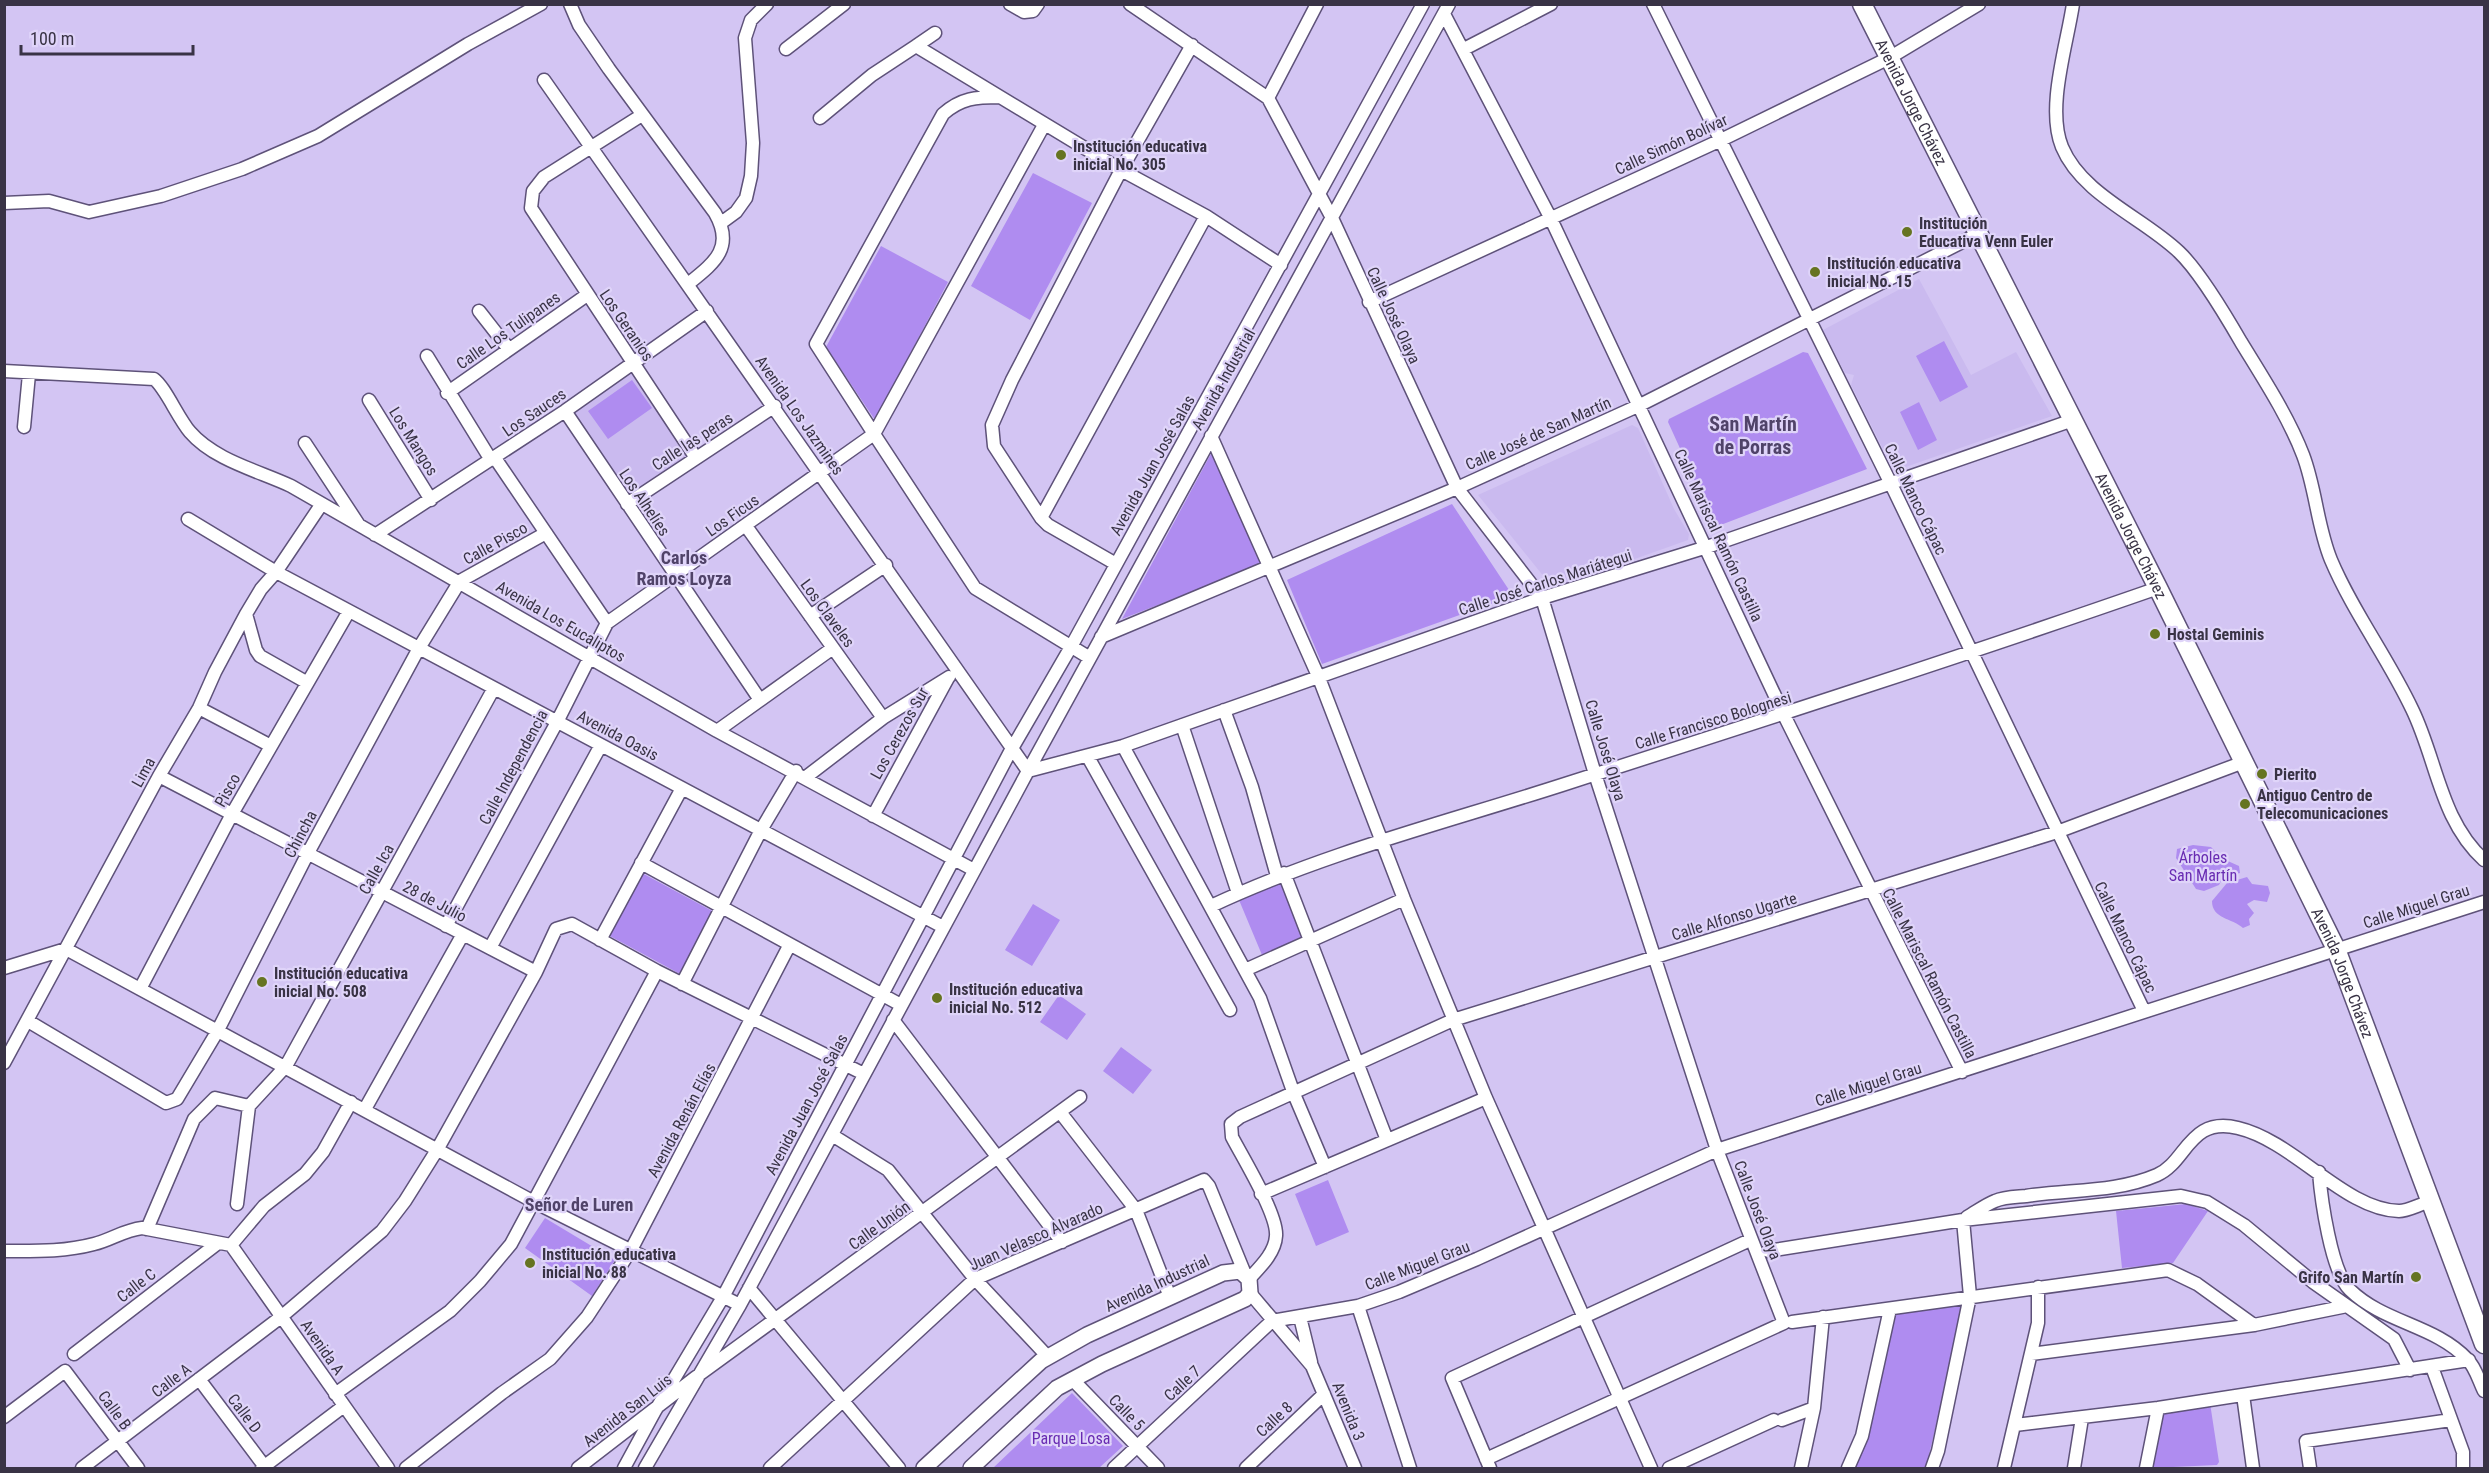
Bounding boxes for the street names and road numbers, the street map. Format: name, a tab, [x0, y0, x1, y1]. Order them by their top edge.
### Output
street label: Avenida Jorge Chávez	[1871, 36, 1951, 169]
street label: Calle Simón Bolívar	[1612, 110, 1731, 179]
street label: Calle José Olaya	[1363, 264, 1424, 367]
street label: Los Geranios	[596, 286, 658, 365]
street label: Calle Los Tulipanes	[453, 288, 564, 373]
street label: Avenida Industrial	[1188, 325, 1259, 433]
street label: Avenida Los Jazmines	[751, 352, 848, 479]
street label: Los Sauces	[499, 384, 570, 441]
street label: Avenida Juan José Salas	[1106, 392, 1199, 539]
street label: Calle José de San Martín	[1463, 393, 1614, 474]
street label: Los Mangos	[385, 403, 442, 479]
street label: Calle las peras	[648, 408, 736, 475]
street label: Calle Manco Cápac	[1880, 440, 1951, 558]
street label: Calle Mariscal Ramón Castilla	[1670, 446, 1767, 625]
street label: Los Alhelíes	[615, 465, 674, 539]
street label: Avenida Jorge Chávez	[2091, 470, 2171, 602]
street label: Los Ficus	[702, 490, 762, 541]
street label: Calle Pisco	[460, 518, 531, 569]
street label: Calle José Carlos Mariátegui	[1456, 545, 1634, 620]
street label: Los Claveles	[797, 576, 859, 651]
street label: Avenida Los Eucaliptos	[493, 577, 629, 666]
street label: Los Cerezos Sur	[866, 684, 933, 783]
street label: Calle Francisco Bolognesi	[1633, 688, 1794, 753]
street label: Calle José Olaya	[1581, 697, 1630, 803]
street label: Calle Independencia	[475, 706, 552, 828]
street label: Avenida Oasis	[574, 706, 662, 765]
street label: Lima	[128, 754, 159, 790]
street label: Pisco	[211, 770, 244, 810]
street label: Chincha	[280, 807, 321, 861]
street label: Calle Ica	[355, 841, 398, 898]
street label: 28 de Julio	[400, 877, 470, 926]
street label: Calle Manco Cápac	[2090, 878, 2161, 996]
street label: Calle Miguel Grau	[2360, 880, 2472, 933]
street label: Calle Mariscal Ramón Castilla	[1878, 885, 1981, 1061]
street label: Calle Alfonso Ugarte	[1669, 888, 1799, 945]
street label: Avenida Jorge Chávez	[2307, 905, 2378, 1041]
street label: Avenida Juan José Salas	[761, 1030, 852, 1178]
street label: Calle Miguel Grau	[1812, 1058, 1924, 1111]
street label: Avenida Renán Elías	[643, 1060, 720, 1181]
street label: Calle José Olaya	[1730, 1158, 1785, 1262]
street label: Calle Unión	[845, 1197, 914, 1254]
street label: Juan Velasco Alvarado	[967, 1199, 1106, 1274]
street label: Calle Miguel Grau	[1362, 1237, 1472, 1294]
street label: Avenida Industrial	[1102, 1251, 1212, 1316]
street label: Calle C	[113, 1264, 160, 1307]
street label: Avenida A	[297, 1316, 348, 1379]
street label: Calle A	[148, 1359, 195, 1401]
street label: Calle 7	[1160, 1362, 1205, 1405]
street label: Avenida San Luis	[579, 1370, 675, 1451]
street label: Avenida 3	[1328, 1379, 1369, 1443]
street label: Calle B	[94, 1387, 135, 1434]
street label: Calle D	[224, 1390, 266, 1437]
street label: Calle 5	[1105, 1390, 1149, 1435]
street label: Calle 8	[1252, 1398, 1297, 1441]

